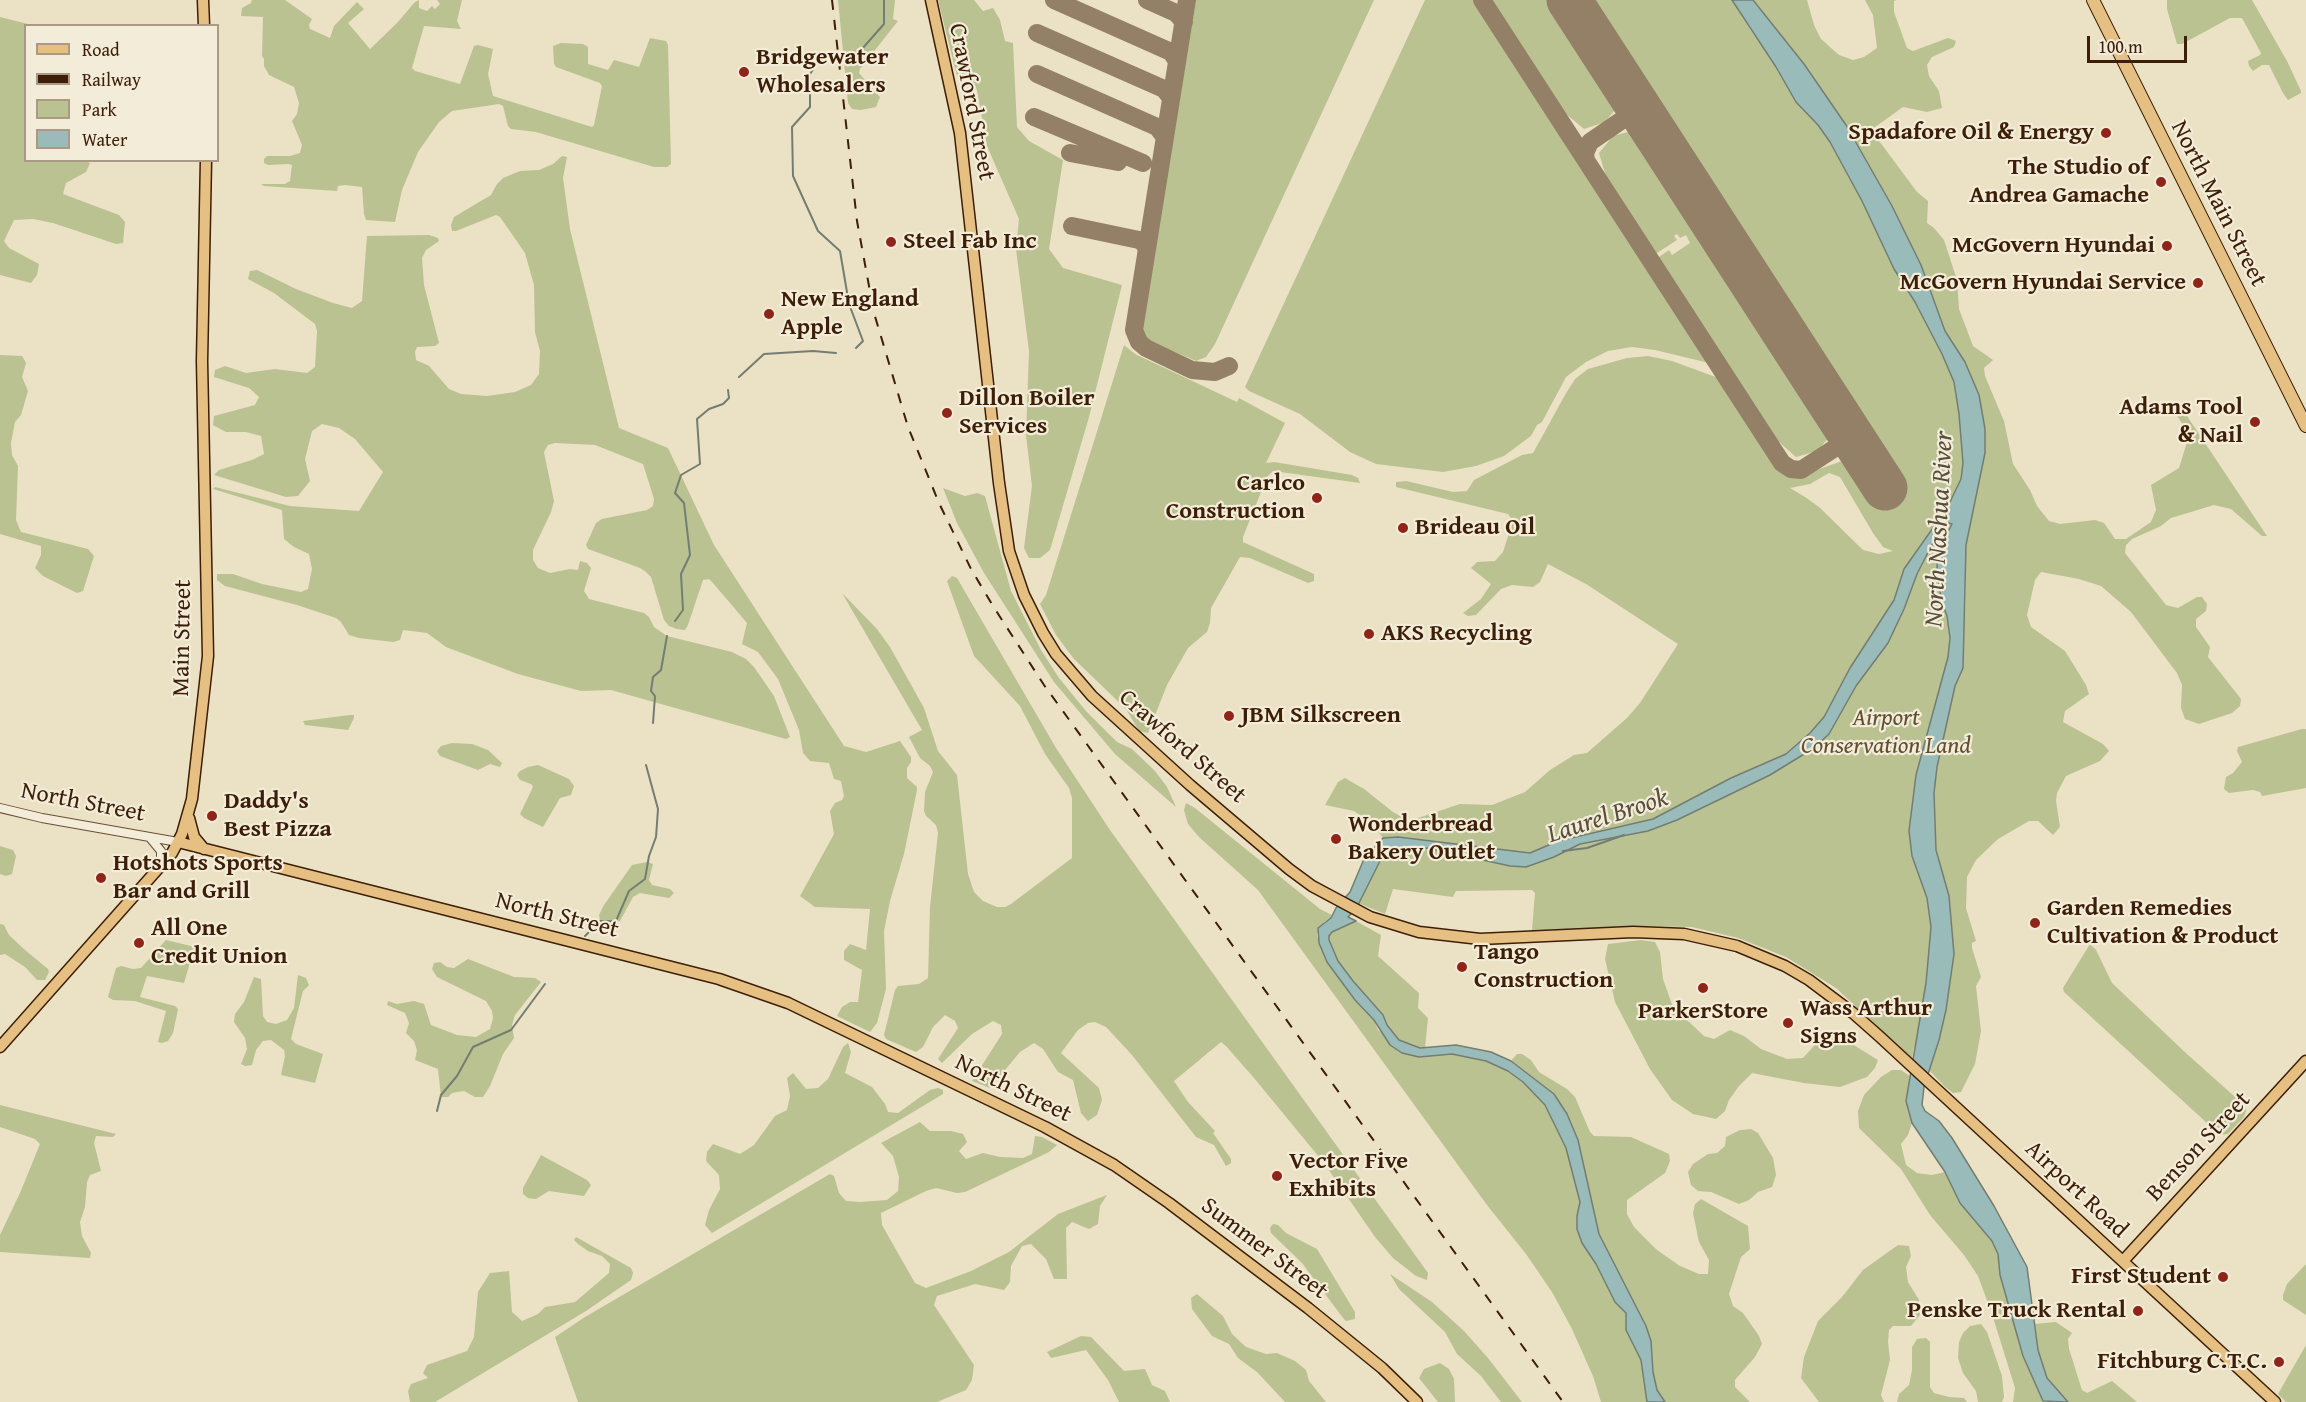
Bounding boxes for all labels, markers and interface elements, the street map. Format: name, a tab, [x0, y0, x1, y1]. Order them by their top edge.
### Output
street label: Crawford Street	[942, 21, 1000, 183]
legend	[24, 24, 219, 162]
scale bar	[2090, 24, 2190, 62]
text: 100 m	[2098, 33, 2143, 60]
text: Road	[82, 36, 120, 63]
place label: Bridgewater Wholesalers	[756, 44, 889, 100]
marker: Bridgewater Wholesalers	[737, 65, 751, 79]
text: Railway	[82, 66, 141, 93]
text: Park	[82, 96, 117, 123]
street label: North Main Street	[2164, 116, 2272, 292]
place label: Spadafore Oil & Energy	[1848, 119, 2094, 147]
text: Water	[82, 126, 127, 153]
marker: Spadafore Oil & Energy	[2099, 126, 2113, 140]
place label: The Studio of Andrea Gamache	[1969, 154, 2149, 210]
marker: The Studio of Andrea Gamache	[2154, 175, 2168, 189]
place label: Steel Fab Inc	[903, 228, 1037, 256]
place label: McGovern Hyundai	[1952, 232, 2155, 260]
marker: Steel Fab Inc	[884, 235, 898, 249]
marker: McGovern Hyundai	[2160, 239, 2174, 253]
place label: McGovern Hyundai Service	[1900, 269, 2186, 297]
marker: McGovern Hyundai Service	[2191, 276, 2205, 290]
place label: New England Apple	[781, 286, 919, 342]
marker: New England Apple	[762, 307, 776, 321]
place label: Dillon Boiler Services	[959, 385, 1095, 441]
place label: Adams Tool & Nail	[2119, 394, 2243, 450]
marker: Dillon Boiler Services	[940, 406, 954, 420]
marker: Adams Tool & Nail	[2248, 415, 2262, 429]
water label: North Nashua River	[1919, 430, 1961, 628]
place label: Carlco Construction	[1166, 470, 1305, 526]
marker: Carlco Construction	[1310, 491, 1324, 505]
place label: Brideau Oil	[1415, 514, 1535, 542]
marker: Brideau Oil	[1396, 521, 1410, 535]
street label: Main Street	[168, 579, 198, 697]
place label: AKS Recycling	[1381, 620, 1532, 648]
marker: AKS Recycling	[1362, 627, 1376, 641]
street label: Crawford Street	[1113, 684, 1251, 810]
place label: JBM Silkscreen	[1241, 702, 1401, 730]
park label: Airport Conservation Land	[1801, 705, 1971, 761]
marker: JBM Silkscreen	[1222, 709, 1236, 723]
street label: North Street	[19, 777, 147, 829]
water label: Laurel Brook	[1544, 783, 1672, 851]
place label: Daddy's Best Pizza	[224, 788, 332, 844]
marker: Daddy's Best Pizza	[205, 809, 219, 823]
place label: Wonderbread Bakery Outlet	[1348, 811, 1495, 867]
marker: Wonderbread Bakery Outlet	[1329, 832, 1343, 846]
place label: Hotshots Sports Bar and Grill	[113, 850, 283, 906]
marker: Hotshots Sports Bar and Grill	[94, 871, 108, 885]
street label: North Street	[492, 887, 622, 945]
place label: Garden Remedies Cultivation & Product	[2047, 895, 2278, 951]
place label: All One Credit Union	[151, 915, 287, 971]
marker: Garden Remedies Cultivation & Product	[2028, 916, 2042, 930]
marker: All One Credit Union	[132, 936, 146, 950]
place label: Tango Construction	[1474, 939, 1613, 995]
marker: Tango Construction	[1455, 960, 1469, 974]
marker: ParkerStore	[1696, 981, 1710, 995]
place label: Wass Arthur Signs	[1800, 995, 1932, 1051]
place label: ParkerStore	[1638, 998, 1768, 1026]
marker: Wass Arthur Signs	[1781, 1016, 1795, 1030]
street label: North Street	[950, 1048, 1076, 1130]
street label: Benson Street	[2141, 1086, 2257, 1208]
street label: Airport Road	[2019, 1135, 2133, 1245]
place label: Vector Five Exhibits	[1289, 1148, 1408, 1204]
marker: Vector Five Exhibits	[1270, 1169, 1284, 1183]
street label: Summer Street	[1195, 1192, 1333, 1306]
place label: First Student	[2071, 1263, 2211, 1291]
marker: First Student	[2216, 1270, 2230, 1284]
place label: Penske Truck Rental	[1907, 1297, 2126, 1325]
marker: Penske Truck Rental	[2131, 1304, 2145, 1318]
place label: Fitchburg C.T.C.	[2097, 1348, 2267, 1376]
marker: Fitchburg C.T.C.	[2272, 1355, 2286, 1369]

